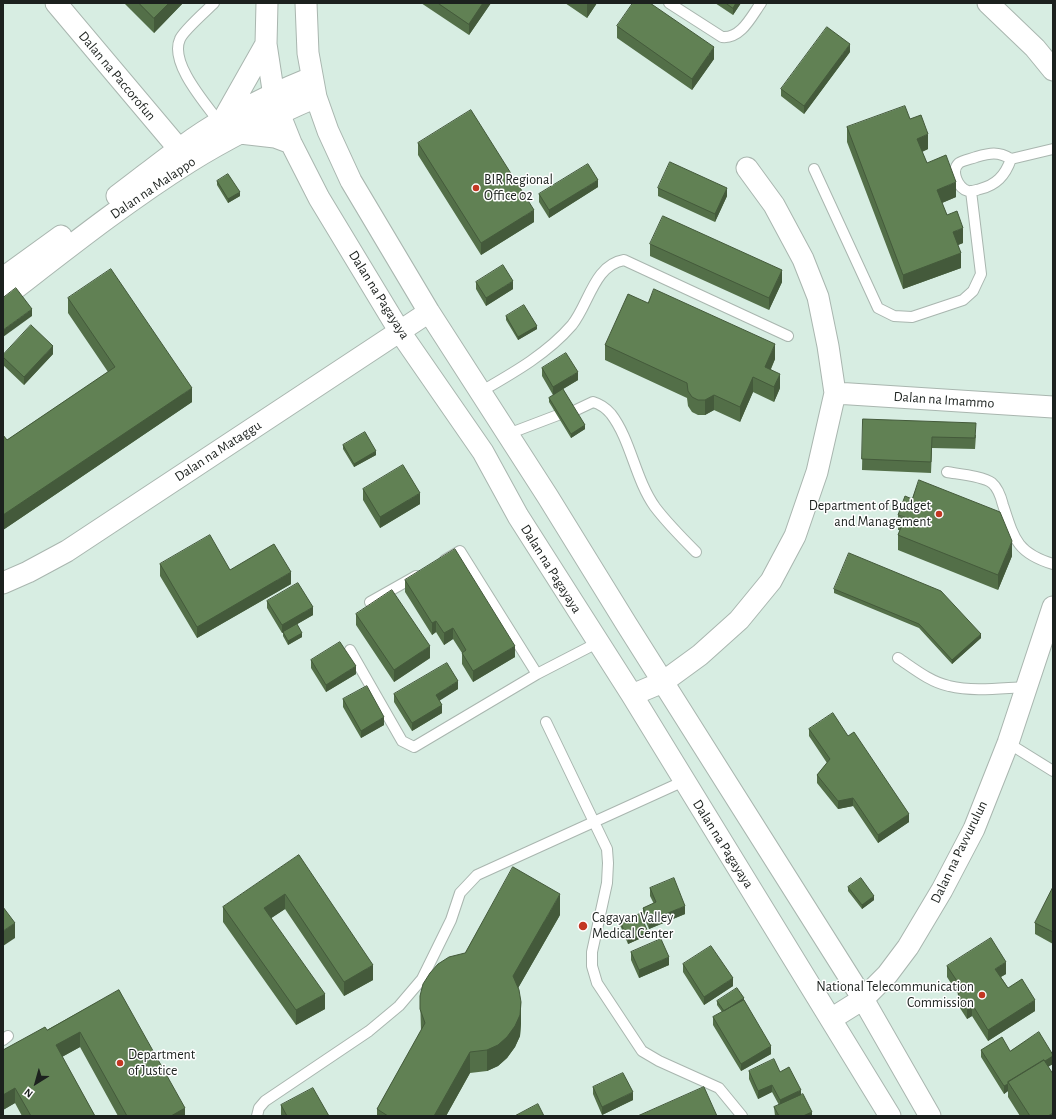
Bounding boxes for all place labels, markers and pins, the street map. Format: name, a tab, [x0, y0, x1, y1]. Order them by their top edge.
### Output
place label: BIR Regional Office 02	[484, 172, 553, 204]
marker: BIR Regional Office 02	[471, 183, 481, 193]
place label: Department of Budget and Management	[809, 498, 931, 530]
marker: Department of Budget and Management	[934, 509, 944, 519]
place label: Cagayan Valley Medical Center	[592, 910, 673, 942]
marker: Cagayan Valley Medical Center	[577, 920, 589, 932]
place label: National Telecommunication Commission	[816, 979, 974, 1012]
marker: National Telecommunication Commission	[977, 990, 987, 1000]
place label: Department of Justice	[128, 1047, 195, 1080]
marker: Department of Justice	[115, 1058, 125, 1068]

